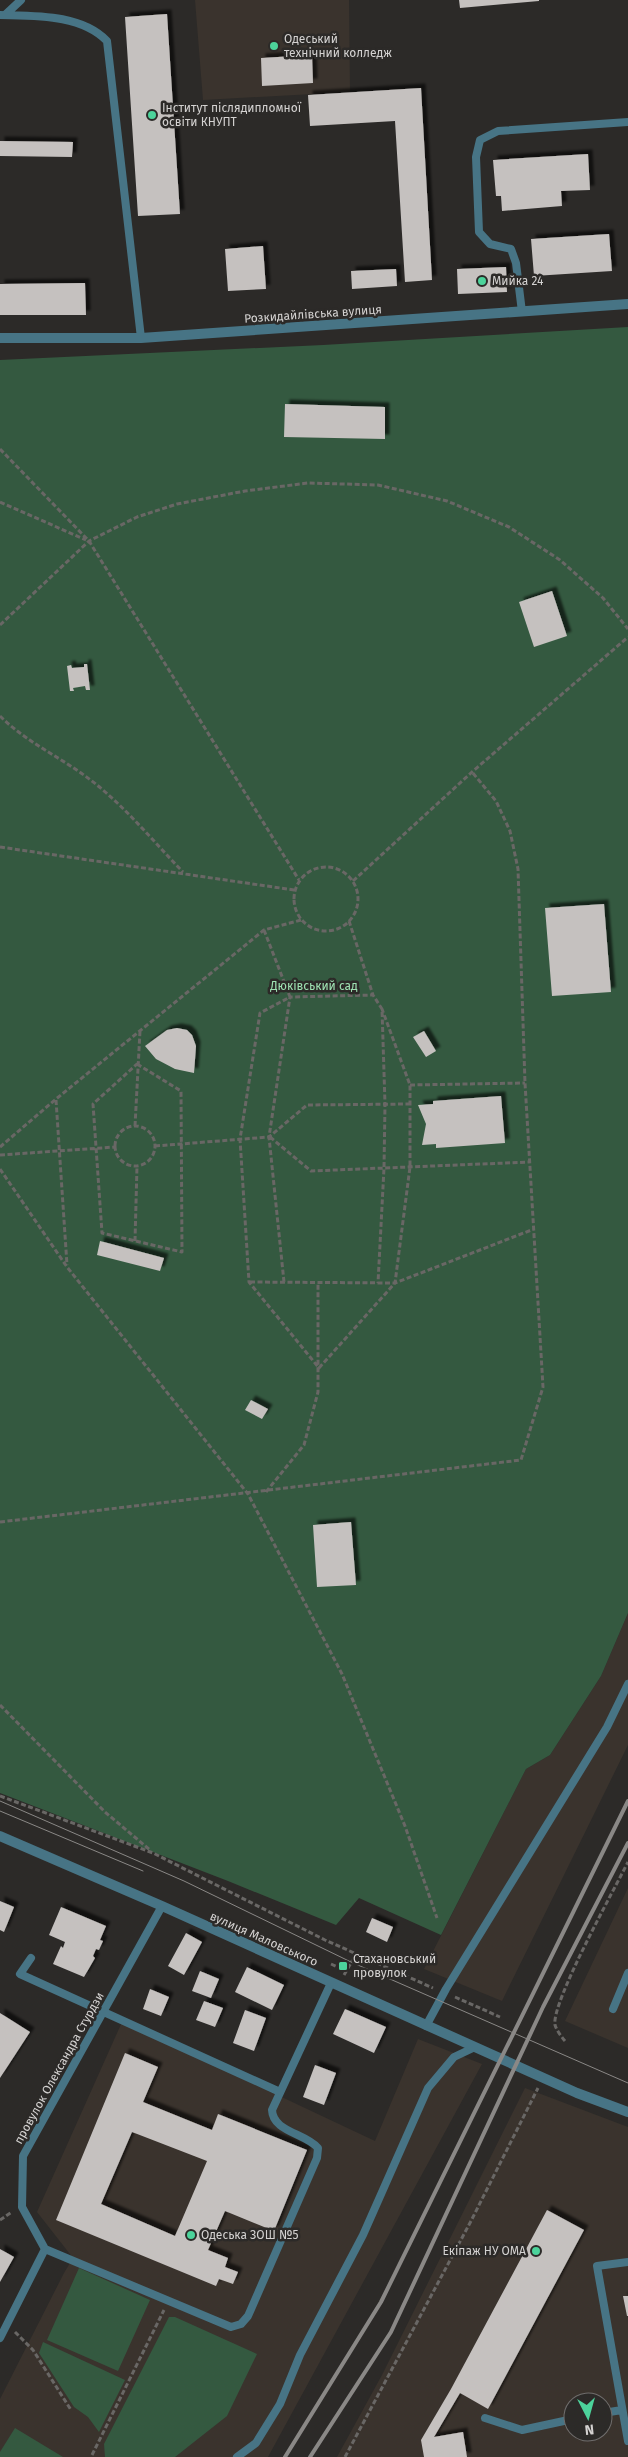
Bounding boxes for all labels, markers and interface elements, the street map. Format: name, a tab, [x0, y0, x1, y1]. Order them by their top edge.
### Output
place label: Одеський технічний колледж	[284, 32, 392, 60]
marker: Одеський технічний колледж	[268, 40, 280, 52]
place label: Інститут післядипломної освіти КНУПТ	[162, 101, 302, 129]
marker: Інститут післядипломної освіти КНУПТ	[146, 109, 158, 121]
place label: Мийка 24	[492, 274, 544, 288]
marker: Мийка 24	[476, 275, 488, 287]
street label: Розкидайлівська вулиця	[244, 302, 382, 326]
park label: Дюківський сад	[269, 979, 358, 993]
street label: вулиця Маловського	[208, 1909, 320, 1969]
place label: Стахановський провулок	[353, 1952, 436, 1980]
marker: Стахановський провулок	[337, 1960, 349, 1972]
street label: провулок Олександра Стурдзи	[11, 1990, 107, 2146]
place label: Одеська ЗОШ №5	[201, 2228, 298, 2242]
marker: Одеська ЗОШ №5	[185, 2229, 197, 2241]
place label: Екіпаж НУ ОМА	[442, 2244, 526, 2258]
marker: Екіпаж НУ ОМА	[530, 2245, 542, 2257]
north arrow	[563, 2392, 613, 2442]
text: N	[584, 2420, 595, 2438]

